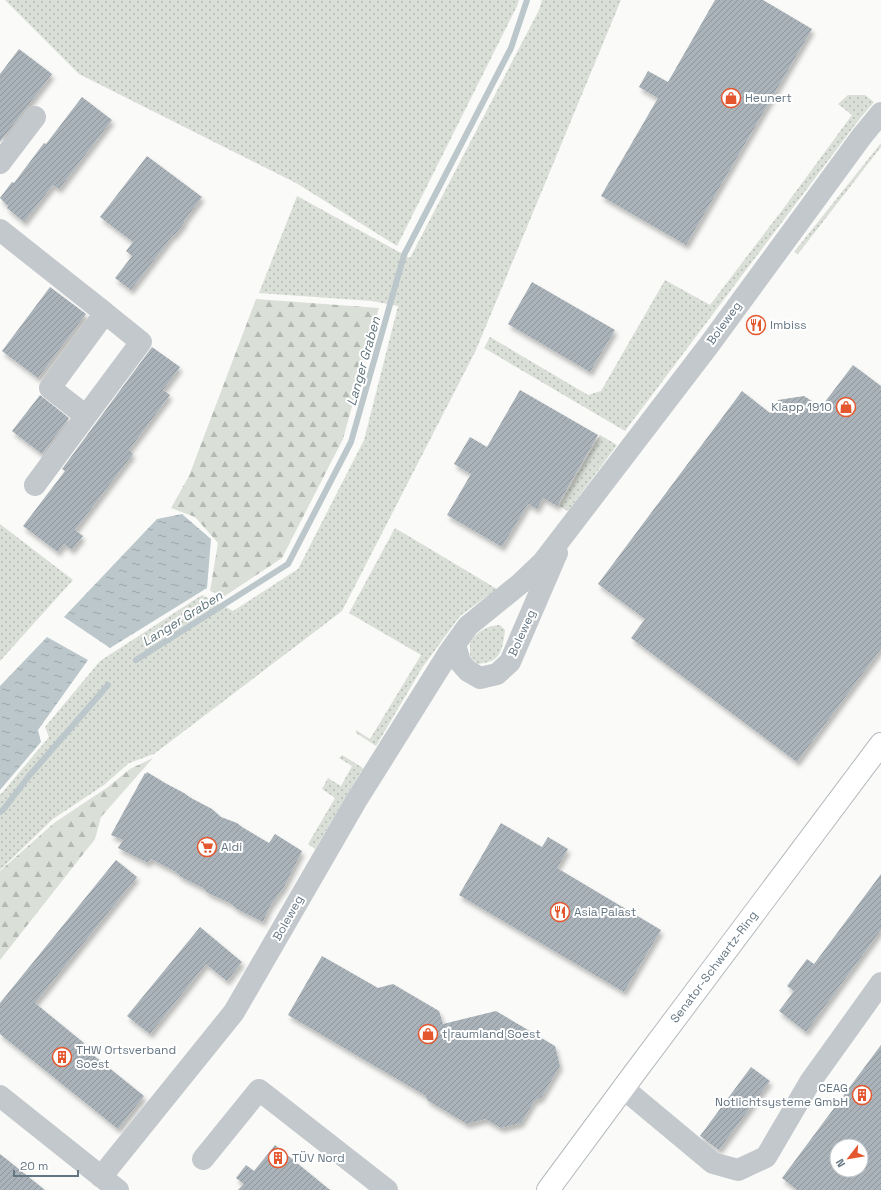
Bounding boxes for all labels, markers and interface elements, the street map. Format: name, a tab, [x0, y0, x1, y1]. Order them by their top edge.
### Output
shop icon: Heunert	[720, 87, 742, 109]
place label: Heunert	[745, 90, 792, 106]
street label: Boleweg	[703, 298, 745, 348]
water label: Langer Graben	[343, 314, 385, 408]
restaurant icon: Imbiss	[745, 314, 767, 336]
place label: Imbiss	[770, 317, 807, 333]
shop icon: Klapp 1910	[835, 396, 857, 418]
place label: Klapp 1910	[771, 399, 832, 415]
water label: Langer Graben	[139, 586, 226, 650]
street label: Boleweg	[505, 607, 539, 659]
supermarket icon: Aldi	[196, 836, 218, 858]
place label: Aldi	[221, 839, 242, 855]
street label: Boleweg	[269, 892, 307, 944]
restaurant icon: Asia Palast	[549, 901, 571, 923]
place label: Asia Palast	[574, 904, 636, 920]
street label: Senator-Schwartz-Ring	[667, 908, 761, 1026]
shop icon: t|raumland Soest	[417, 1023, 439, 1045]
place label: t|raumland Soest	[442, 1026, 541, 1042]
place label: THW Ortsverband Soest	[76, 1042, 176, 1072]
building icon: THW Ortsverband Soest	[51, 1046, 73, 1068]
place label: CEAG Notlichtsysteme GmbH	[715, 1080, 848, 1110]
building icon: CEAG Notlichtsysteme GmbH	[851, 1084, 873, 1106]
north arrow	[829, 1138, 869, 1178]
building icon: TÜV Nord	[267, 1147, 289, 1169]
place label: TÜV Nord	[292, 1150, 345, 1166]
scale bar	[14, 1152, 78, 1178]
text: N	[833, 1156, 848, 1170]
text: 20 m	[20, 1158, 48, 1174]

